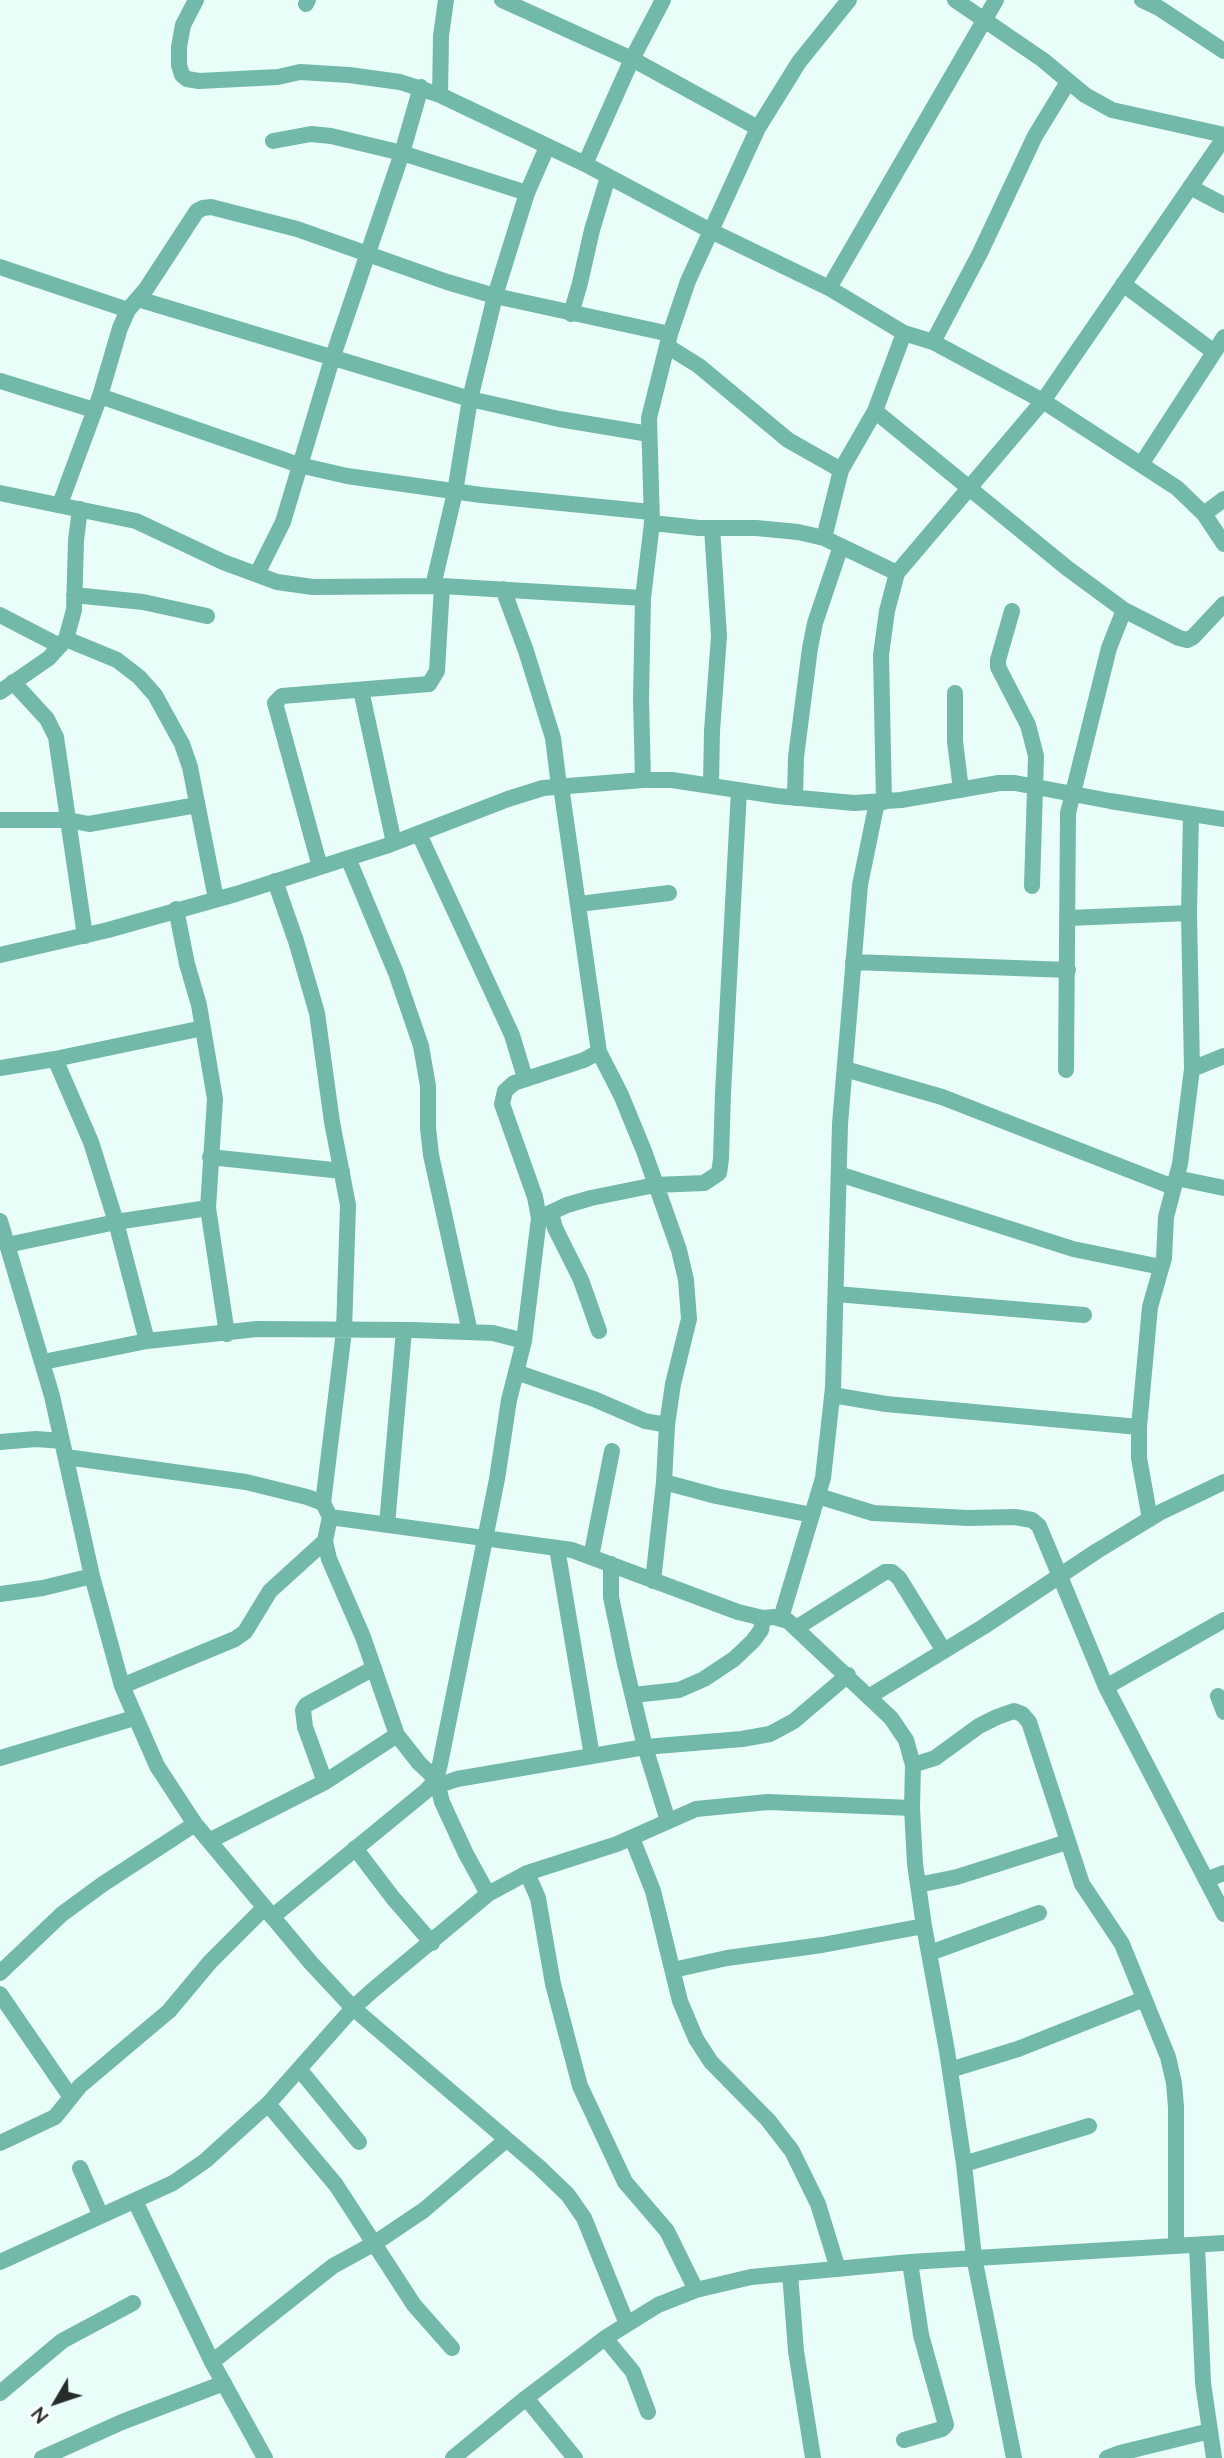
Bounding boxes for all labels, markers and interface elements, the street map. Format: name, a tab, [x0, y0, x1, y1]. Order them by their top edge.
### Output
north arrow	[21, 2367, 91, 2437]
text: N	[26, 2402, 54, 2428]

